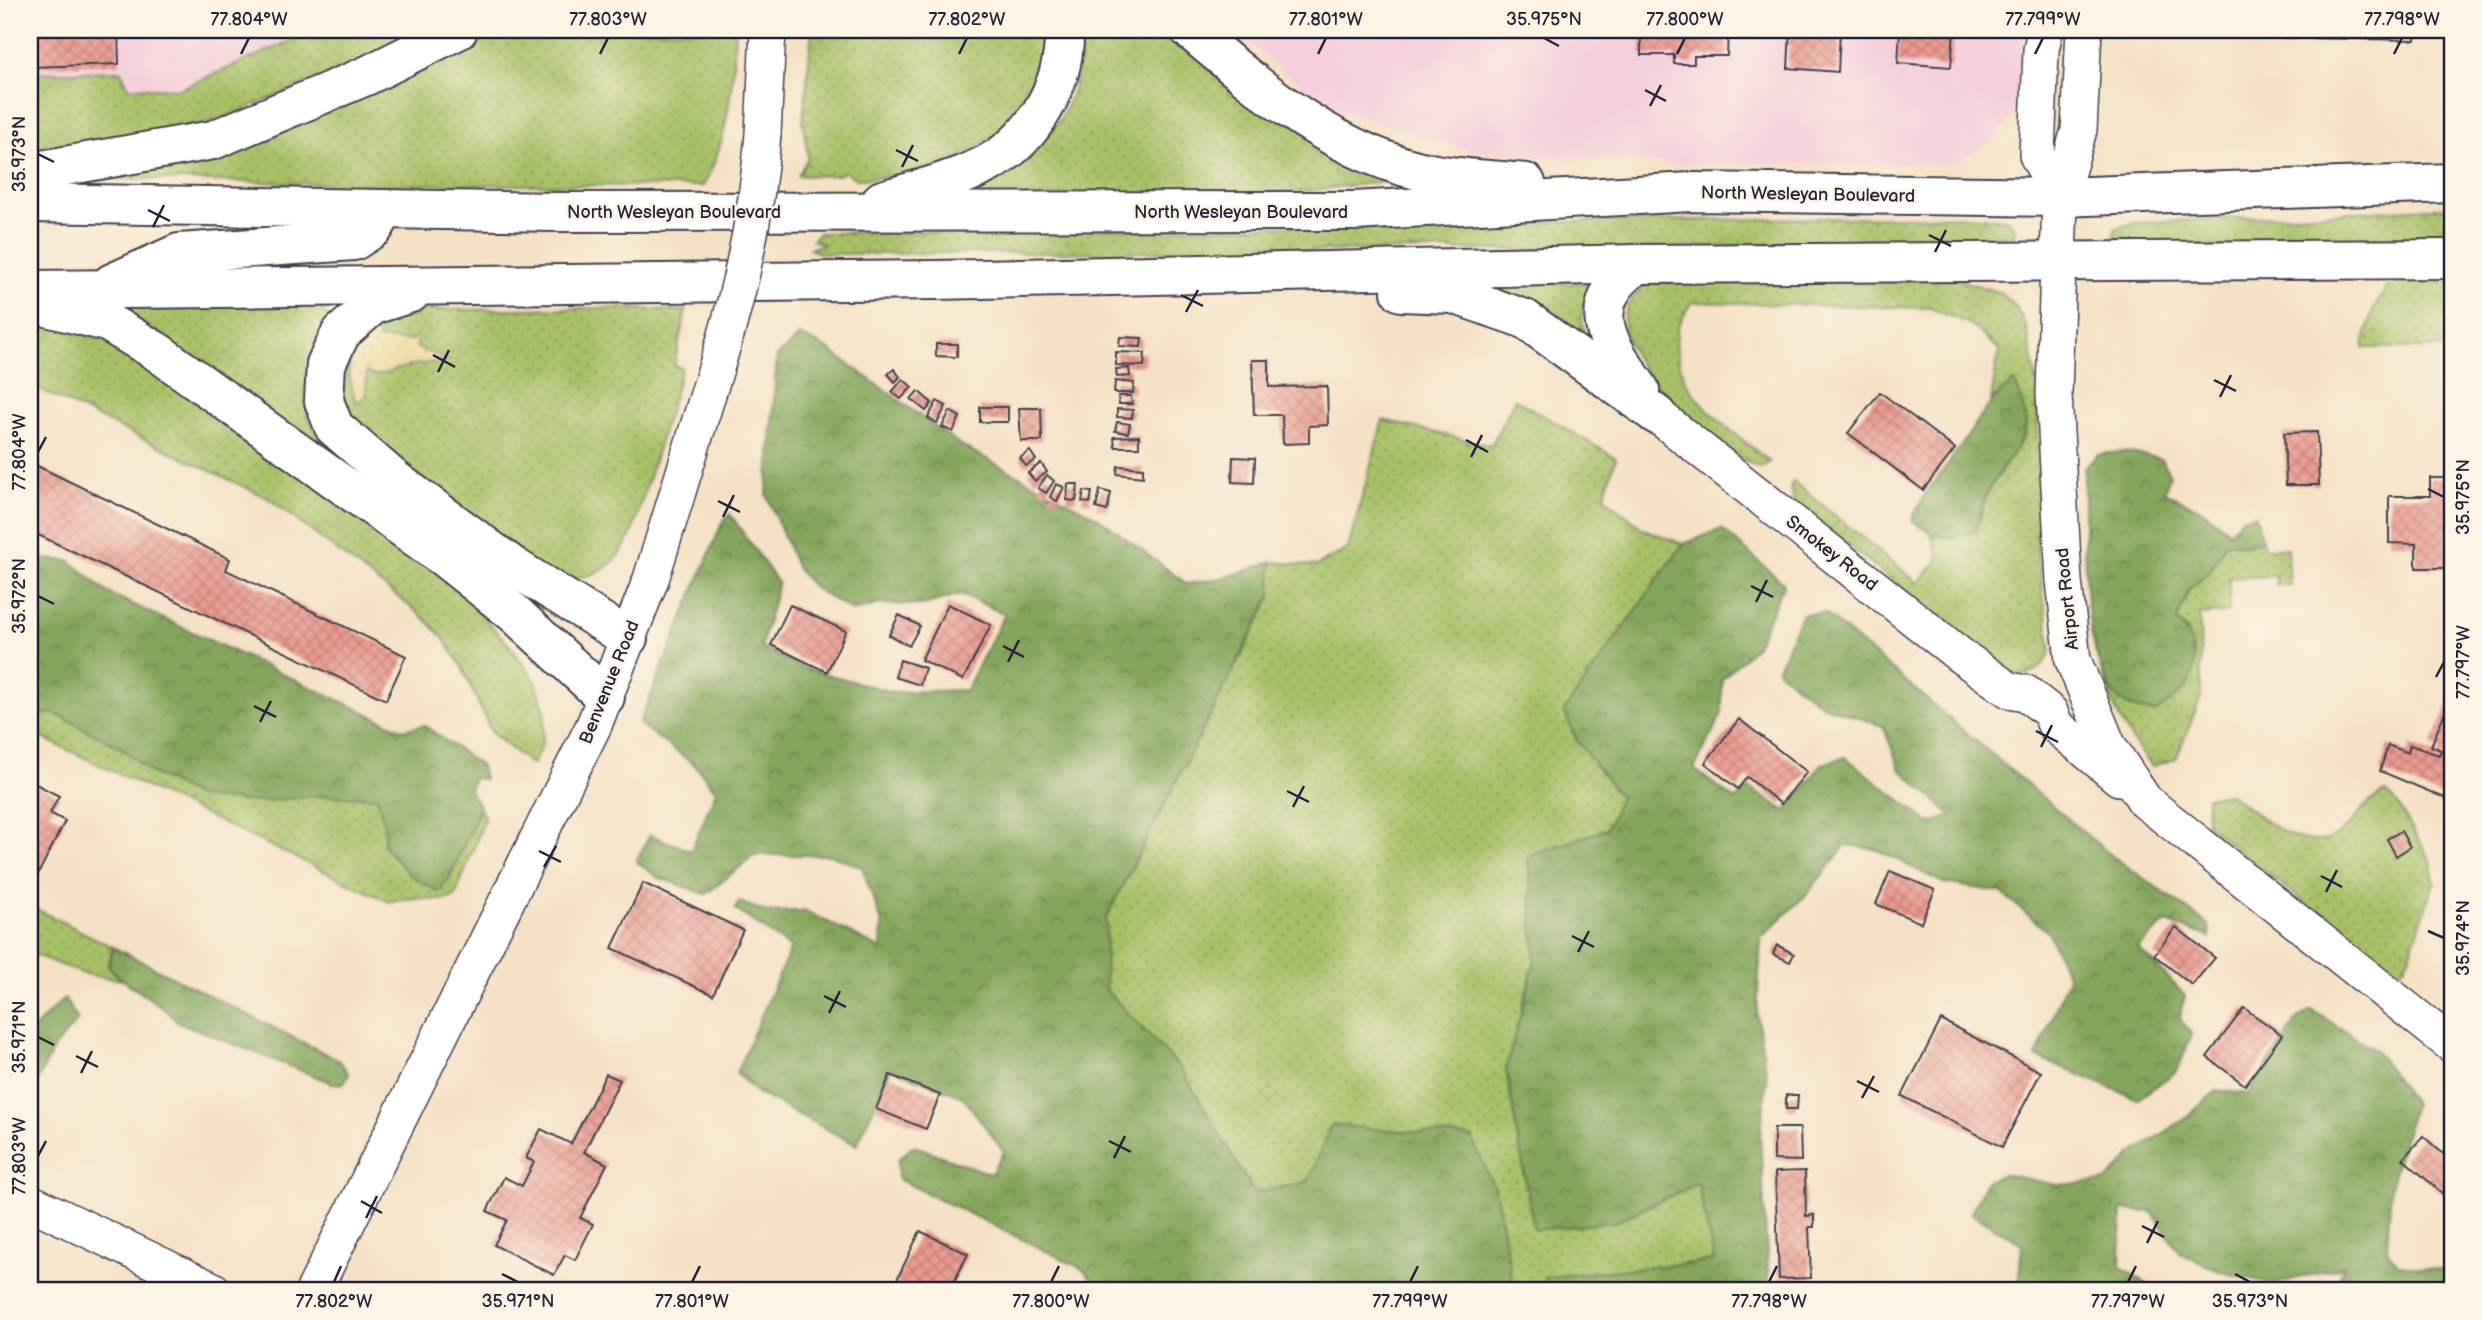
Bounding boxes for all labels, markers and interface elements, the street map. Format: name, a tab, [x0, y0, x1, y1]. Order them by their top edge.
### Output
text: 77.804°W	[210, 9, 288, 30]
text: 77.803°W	[569, 9, 647, 30]
text: 77.802°W	[928, 9, 1006, 30]
text: 77.801°W	[1289, 9, 1364, 30]
text: 35.975°N	[1506, 9, 1582, 30]
text: 77.800°W	[1646, 9, 1724, 30]
text: 77.799°W	[2005, 9, 2081, 30]
text: 77.798°W	[2364, 9, 2440, 30]
text: 35.973°N	[9, 116, 30, 192]
street label: North Wesleyan Boulevard	[1701, 182, 1915, 207]
street label: North Wesleyan Boulevard	[567, 202, 781, 223]
street label: North Wesleyan Boulevard	[1134, 202, 1348, 223]
text: 77.804°W	[9, 413, 30, 491]
text: 35.975°N	[2453, 459, 2474, 535]
street label: Smokey Road	[1782, 511, 1882, 596]
street label: Airport Road	[2052, 547, 2083, 651]
text: 35.972°N	[9, 558, 30, 634]
street label: Benvenue Road	[575, 617, 644, 747]
text: 77.797°W	[2453, 624, 2474, 699]
text: 35.974°N	[2453, 900, 2474, 976]
text: 35.971°N	[9, 1001, 30, 1073]
text: 77.803°W	[9, 1117, 30, 1195]
text: 77.802°W	[295, 1291, 373, 1312]
text: 35.971°N	[482, 1291, 554, 1312]
text: 77.801°W	[655, 1291, 730, 1312]
text: 77.800°W	[1012, 1291, 1090, 1312]
text: 77.799°W	[1372, 1291, 1448, 1312]
text: 77.798°W	[1731, 1291, 1807, 1312]
text: 77.797°W	[2091, 1291, 2166, 1312]
text: 35.973°N	[2212, 1291, 2288, 1312]

